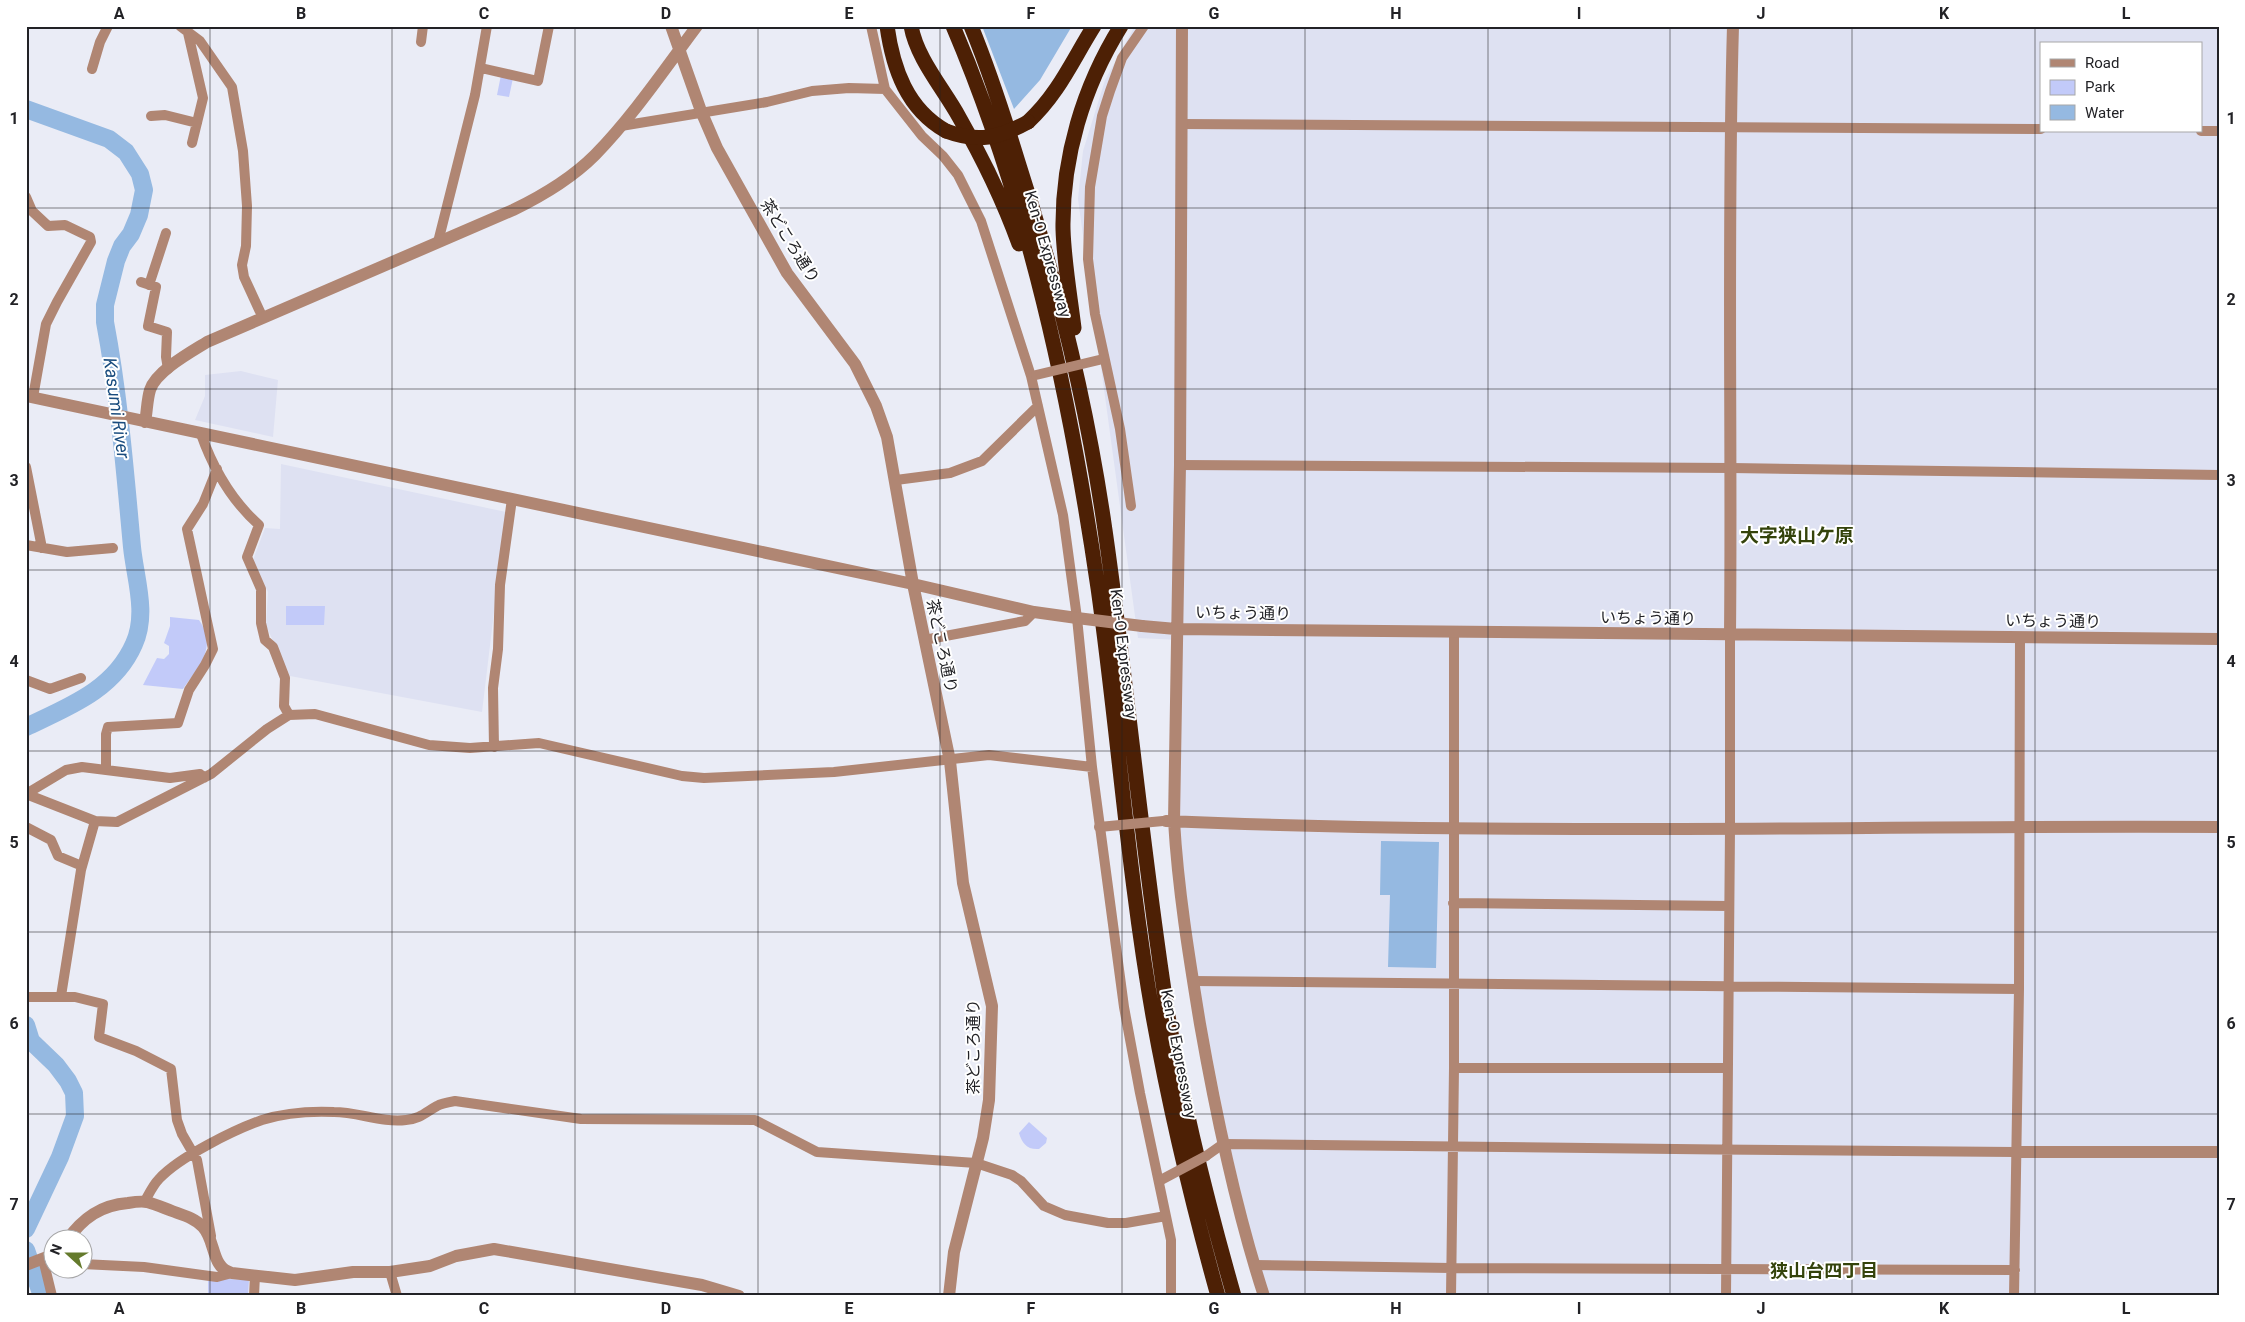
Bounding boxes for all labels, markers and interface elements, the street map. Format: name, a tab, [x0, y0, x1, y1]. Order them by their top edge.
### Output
text: A	[114, 4, 125, 23]
text: B	[296, 4, 306, 23]
text: C	[479, 4, 489, 23]
text: D	[661, 4, 671, 23]
text: E	[845, 4, 854, 23]
text: F	[1027, 4, 1036, 23]
text: G	[1209, 4, 1220, 23]
text: H	[1390, 4, 1402, 23]
text: I	[1577, 4, 1581, 23]
text: J	[1757, 4, 1765, 23]
text: K	[1939, 4, 1950, 23]
text: L	[2122, 4, 2131, 23]
legend	[2040, 42, 2202, 132]
text: Road	[2085, 54, 2119, 72]
text: Park	[2085, 78, 2116, 96]
text: Water	[2085, 104, 2124, 122]
text: 1	[9, 109, 19, 128]
text: 1	[2226, 109, 2236, 128]
street label: Ken-O Expressway	[1021, 188, 1075, 320]
street label: 茶どころ通り	[757, 195, 823, 287]
text: 2	[9, 290, 19, 309]
text: 2	[2226, 290, 2236, 309]
water label: Kasumi River	[100, 356, 135, 461]
text: 3	[9, 471, 19, 490]
text: 3	[2226, 471, 2236, 490]
district label: 大字狭山ケ原	[1740, 524, 1854, 547]
street label: Ken-O Expressway	[1107, 588, 1141, 721]
street label: 茶どころ通り	[923, 597, 961, 695]
street label: いちょう通り	[1195, 603, 1291, 623]
street label: いちょう通り	[1600, 608, 1696, 628]
street label: いちょう通り	[2005, 611, 2101, 631]
text: 4	[9, 652, 19, 671]
text: 4	[2226, 652, 2236, 671]
text: 5	[9, 833, 19, 852]
text: 5	[2226, 833, 2236, 852]
street label: Ken-O Expressway	[1157, 988, 1201, 1121]
street label: 茶どころ通り	[964, 999, 983, 1095]
text: 6	[9, 1014, 19, 1033]
text: 6	[2226, 1014, 2236, 1033]
text: 7	[9, 1195, 19, 1214]
text: 7	[2226, 1195, 2236, 1214]
north arrow	[42, 1230, 92, 1280]
text: N	[47, 1242, 65, 1257]
district label: 狭山台四丁目	[1770, 1260, 1878, 1281]
text: A	[114, 1299, 125, 1318]
text: B	[296, 1299, 306, 1318]
text: C	[479, 1299, 489, 1318]
text: D	[661, 1299, 671, 1318]
text: E	[845, 1299, 854, 1318]
text: F	[1027, 1299, 1036, 1318]
text: G	[1209, 1299, 1220, 1318]
text: H	[1390, 1299, 1402, 1318]
text: I	[1577, 1299, 1581, 1318]
text: J	[1757, 1299, 1765, 1318]
text: K	[1939, 1299, 1950, 1318]
text: L	[2122, 1299, 2131, 1318]

